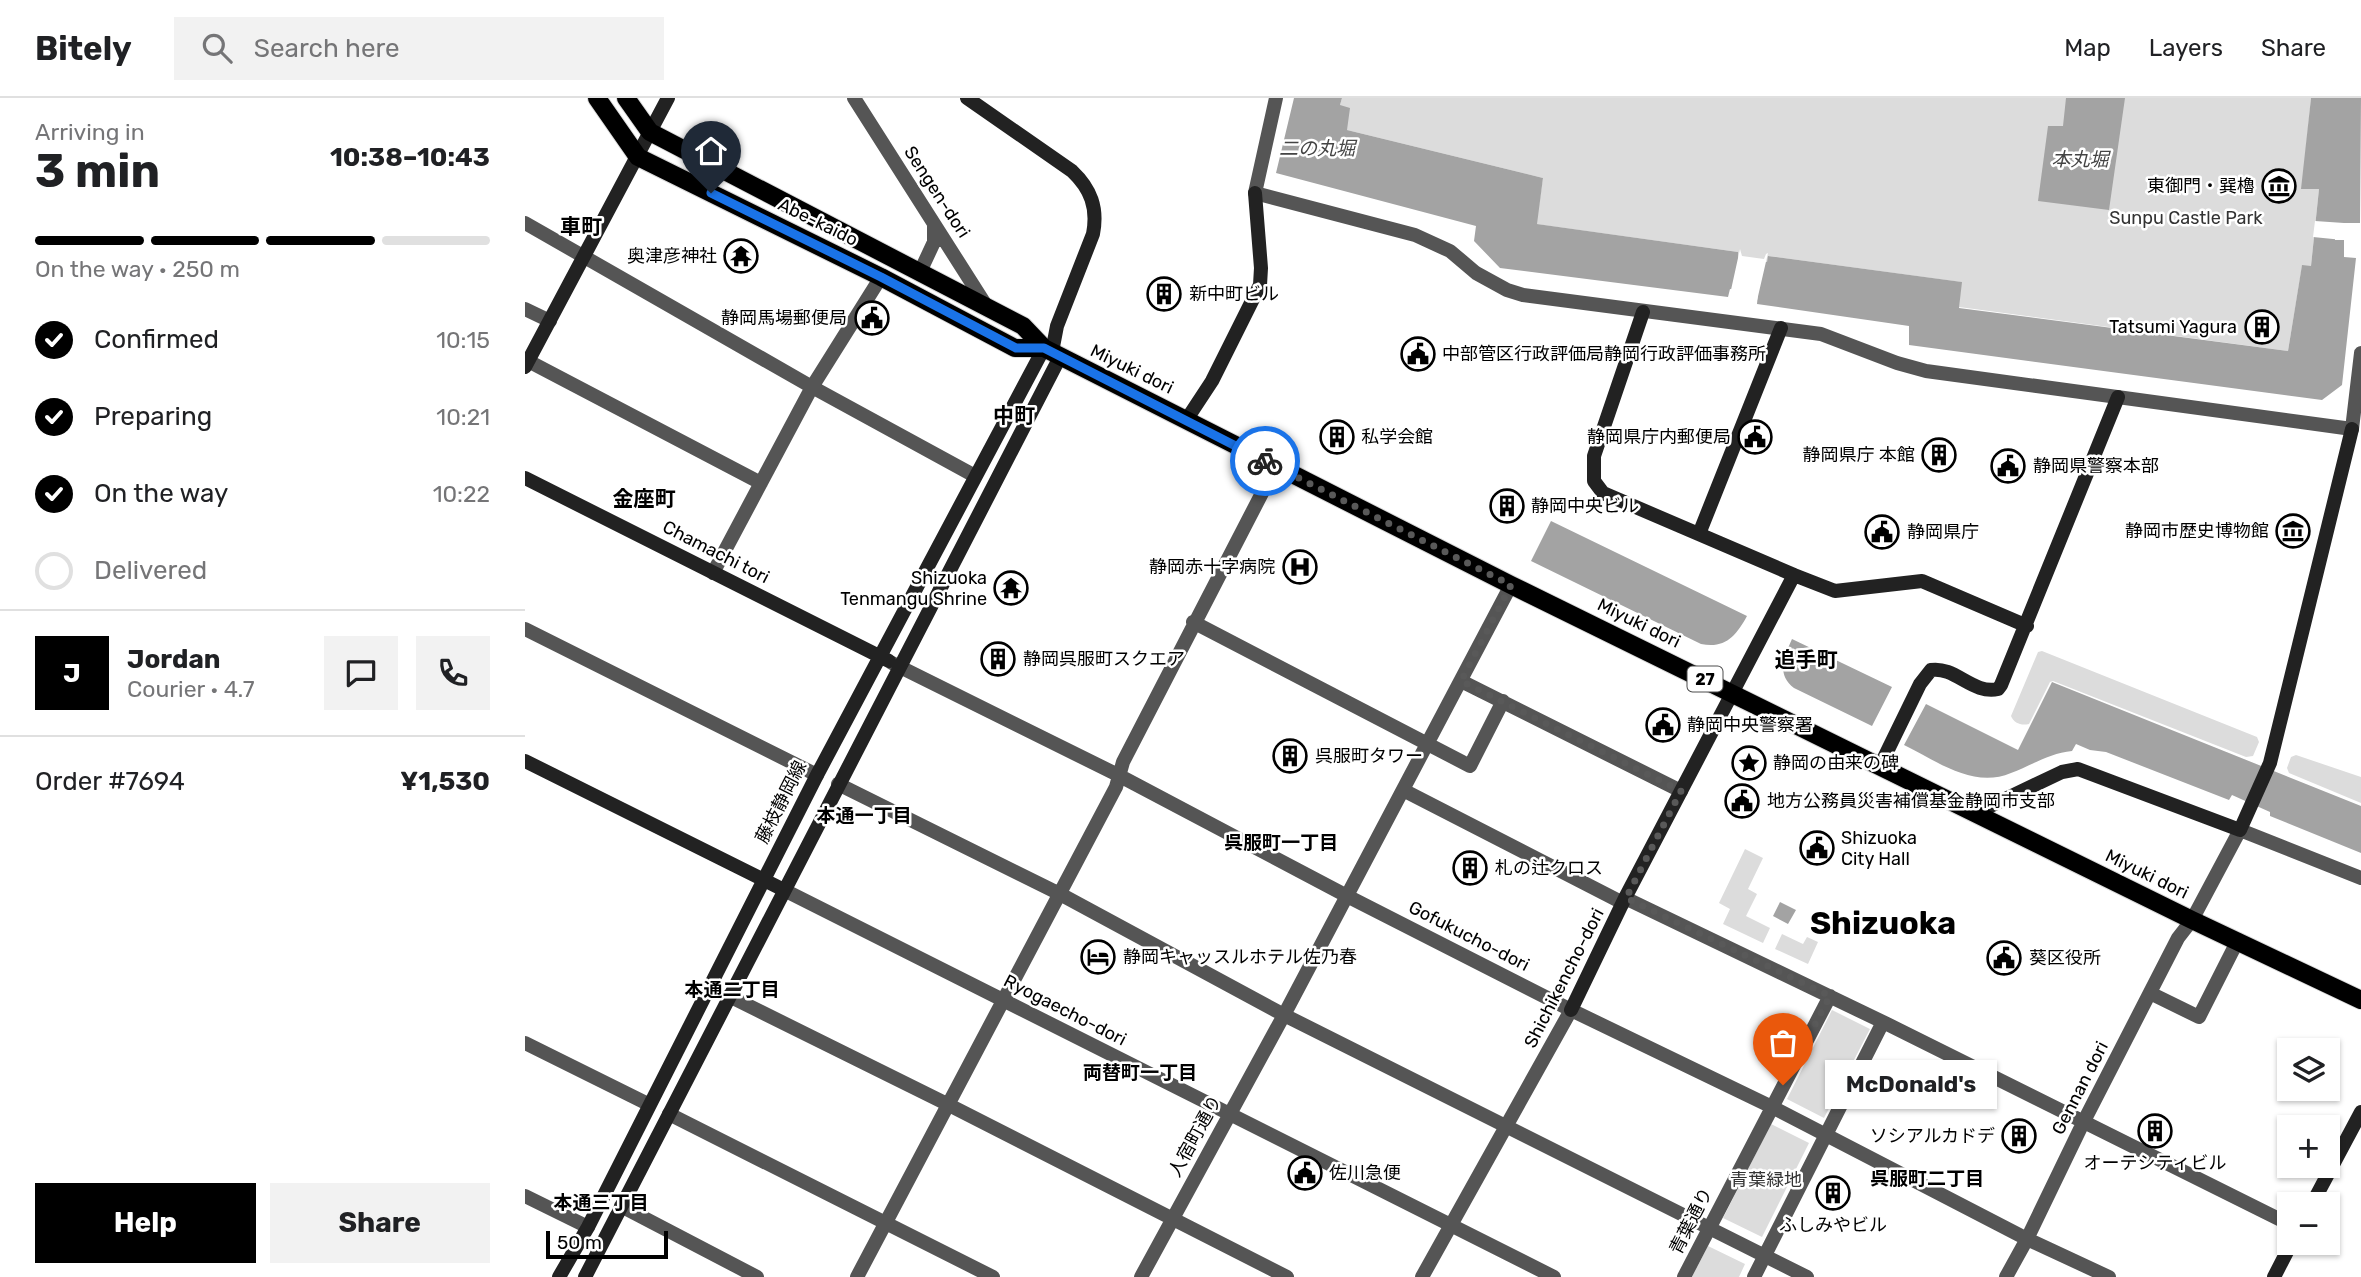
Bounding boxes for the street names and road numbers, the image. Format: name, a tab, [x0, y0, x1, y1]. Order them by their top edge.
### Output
street label: Sengen-dori	[899, 142, 975, 242]
street label: Abe-kaido	[775, 193, 861, 251]
street label: Miyuki dori	[1087, 339, 1177, 399]
street label: Chamachi tori	[659, 516, 773, 588]
street label: Miyuki dori	[1594, 593, 1684, 653]
road number: 27	[1687, 666, 1723, 692]
street label: 藤枝静岡線	[751, 757, 811, 847]
street label: Miyuki dori	[2102, 844, 2192, 904]
street label: Gofukucho-dori	[1405, 896, 1533, 976]
street label: Shichikencho-dori	[1519, 904, 1609, 1052]
street label: Ryogaecho-dori	[1000, 970, 1130, 1050]
street label: Gennan dori	[2047, 1038, 2113, 1138]
street label: 人宿町通り	[1164, 1091, 1226, 1181]
street label: 青葉通り	[1665, 1184, 1717, 1258]

